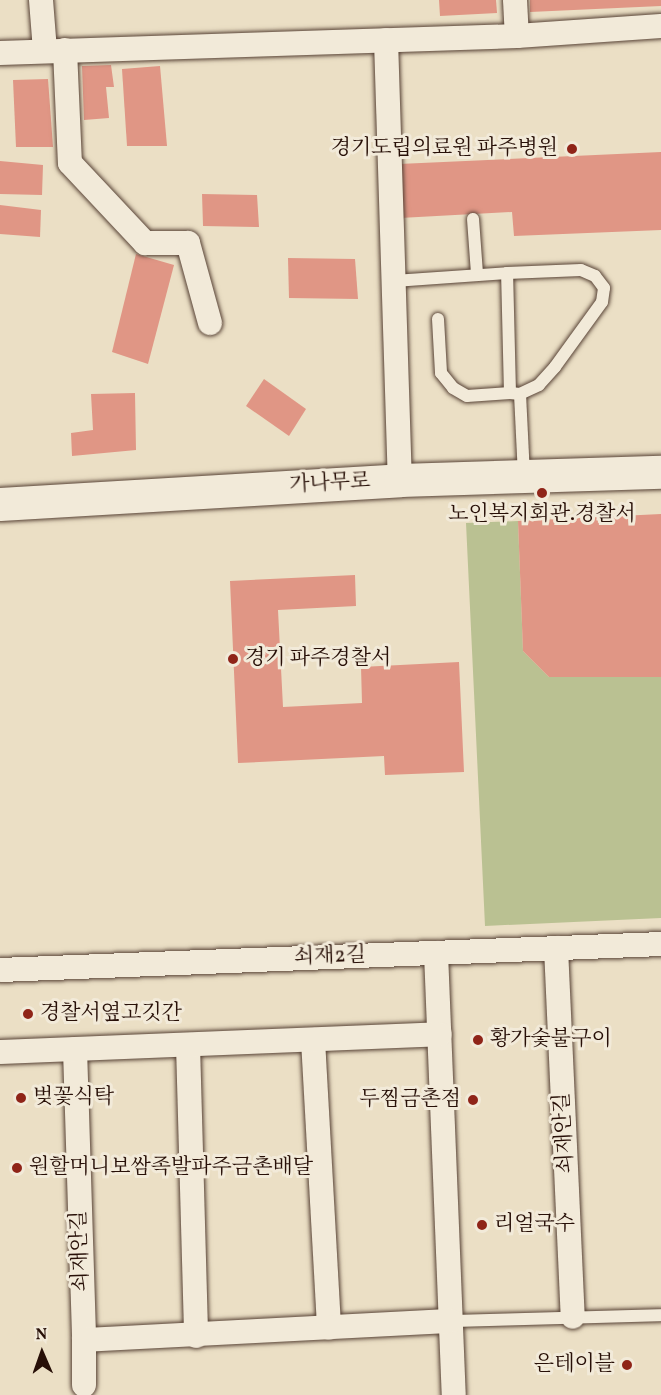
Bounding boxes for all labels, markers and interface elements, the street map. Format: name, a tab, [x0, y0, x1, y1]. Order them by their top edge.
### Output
place label: 경기도립의료원 파주병원	[331, 136, 558, 162]
marker: 경기도립의료원 파주병원	[563, 140, 581, 158]
street label: 가나무로	[289, 469, 371, 499]
marker: 노인복지회관.경찰서	[535, 486, 549, 500]
place label: 노인복지회관.경찰서	[448, 502, 636, 528]
place label: 경기 파주경찰서	[245, 646, 391, 672]
marker: 경기 파주경찰서	[226, 652, 240, 666]
street label: 쇠재2길	[294, 943, 366, 971]
place label: 경찰서옆고깃간	[40, 1001, 182, 1027]
marker: 경찰서옆고깃간	[21, 1007, 35, 1021]
place label: 황가숯불구이	[490, 1027, 612, 1053]
marker: 황가숯불구이	[471, 1033, 485, 1047]
place label: 벚꽃식탁	[33, 1085, 114, 1111]
place label: 두찜금촌점	[360, 1087, 461, 1113]
marker: 벚꽃식탁	[14, 1091, 28, 1105]
street label: 쇠재안길	[550, 1092, 580, 1174]
marker: 두찜금촌점	[466, 1093, 480, 1107]
place label: 원할머니보쌈족발파주금촌배달	[29, 1155, 313, 1181]
marker: 원할머니보쌈족발파주금촌배달	[10, 1161, 24, 1175]
street label: 쇠재안길	[67, 1210, 95, 1292]
place label: 리얼국수	[494, 1212, 575, 1238]
marker: 리얼국수	[475, 1218, 489, 1232]
north arrow	[12, 1323, 72, 1383]
text: N	[35, 1324, 48, 1346]
place label: 은테이블	[534, 1352, 615, 1378]
marker: 은테이블	[620, 1358, 634, 1372]

